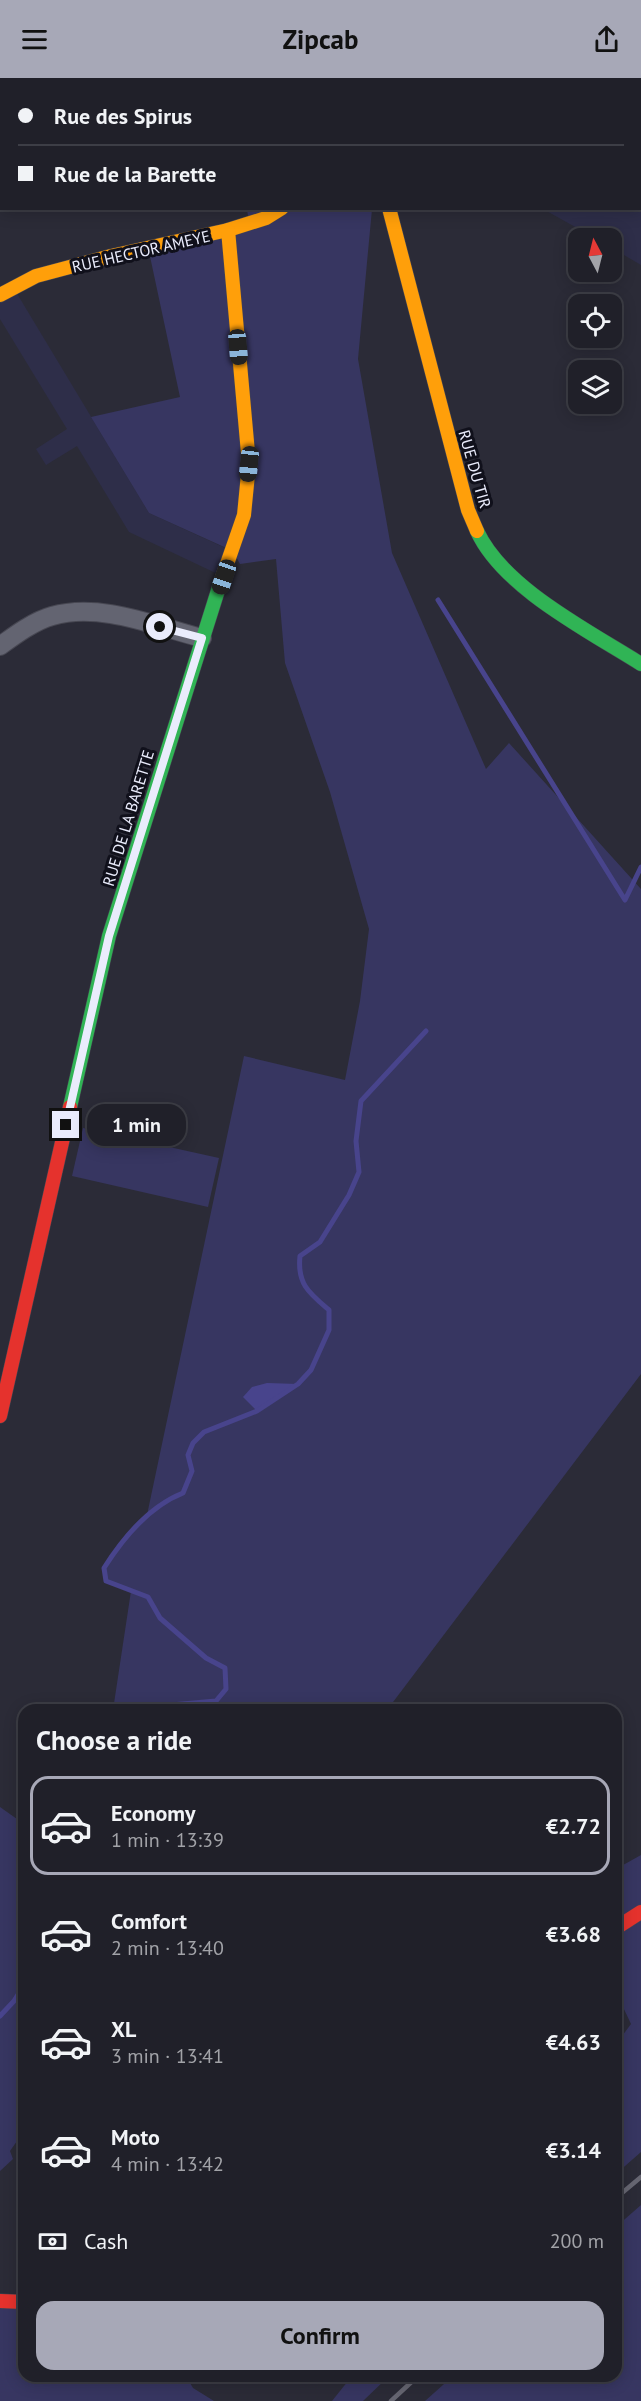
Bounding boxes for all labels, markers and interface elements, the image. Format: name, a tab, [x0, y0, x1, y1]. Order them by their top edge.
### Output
text: Zipcab	[283, 22, 358, 56]
icon: menu	[18, 23, 51, 56]
icon: share	[590, 23, 623, 56]
text: Rue des Spirus	[54, 102, 192, 130]
text: Rue de la Barette	[54, 160, 216, 188]
street label: RUE HECTOR AMEYE	[70, 225, 212, 277]
north arrow	[568, 228, 622, 282]
map controls	[568, 228, 622, 414]
button: locate	[568, 294, 622, 348]
car	[227, 328, 249, 366]
button: layers	[568, 360, 622, 414]
street label: RUE DU TIR	[454, 428, 496, 510]
car	[238, 445, 260, 483]
car	[210, 557, 238, 597]
route start	[146, 613, 173, 640]
street label: RUE DE LA BARETTE	[98, 748, 158, 888]
callout: 1 min	[87, 1104, 186, 1146]
route end	[52, 1111, 79, 1138]
text: 1 min	[112, 1112, 161, 1138]
text: Choose a ride	[36, 1723, 192, 1757]
icon: car	[39, 1799, 93, 1853]
text: Economy	[111, 1799, 195, 1827]
text: €2.72	[546, 1812, 601, 1840]
text: 1 min · 13:39	[111, 1827, 224, 1853]
icon: car	[39, 1907, 93, 1961]
text: Comfort	[111, 1907, 187, 1935]
text: €3.68	[546, 1920, 601, 1948]
text: 2 min · 13:40	[111, 1935, 224, 1961]
icon: car	[39, 2015, 93, 2069]
text: XL	[111, 2015, 136, 2043]
text: €4.63	[546, 2028, 601, 2056]
text: 3 min · 13:41	[111, 2043, 224, 2069]
icon: car	[39, 2123, 93, 2177]
text: Moto	[111, 2123, 160, 2151]
text: €3.14	[546, 2136, 601, 2164]
text: 4 min · 13:42	[111, 2151, 224, 2177]
icon: cash	[36, 2225, 69, 2258]
text: Cash	[84, 2227, 128, 2255]
text: 200 m	[550, 2228, 604, 2254]
button: Confirm	[36, 2301, 604, 2370]

